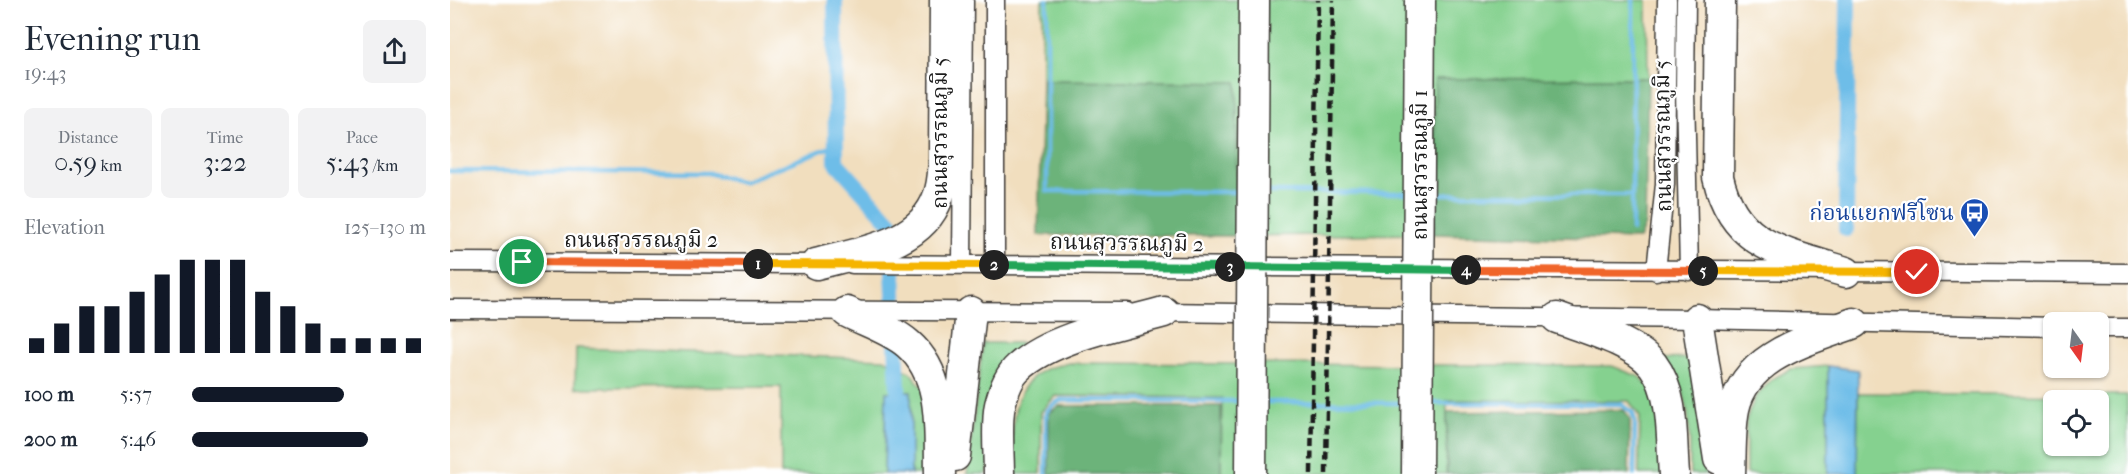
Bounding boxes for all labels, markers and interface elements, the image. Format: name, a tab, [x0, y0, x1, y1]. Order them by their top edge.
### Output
text: Evening run	[24, 20, 201, 59]
button: share	[363, 20, 426, 83]
street label: ถนนสุวรรณภูมิ 5	[927, 57, 954, 209]
street label: ถนนสุวรรณภูมิ 5	[1649, 60, 1678, 212]
text: 19:43	[24, 62, 66, 85]
street label: ถนนสุวรรณภูมิ 1	[1407, 90, 1434, 240]
text: Distance	[58, 128, 118, 147]
text: Time	[207, 128, 243, 147]
text: Pace	[346, 128, 378, 147]
text: 0.59	[54, 147, 97, 178]
text: 3:22	[203, 147, 247, 178]
text: 5:43	[326, 147, 369, 178]
text: km	[97, 156, 122, 175]
text: /km	[369, 156, 398, 175]
bus stop icon: ก่อนแยกฟรีโซน	[1959, 196, 1991, 238]
place label: ก่อนแยกฟรีโซน	[1809, 198, 1954, 226]
text: Elevation	[24, 216, 105, 239]
text: 125–130 m	[344, 216, 426, 239]
street label: ถนนสุวรรณภูมิ 2	[564, 227, 718, 254]
street label: ถนนสุวรรณภูมิ 2	[1050, 229, 1204, 258]
pin	[496, 236, 547, 287]
icon: arrive	[505, 245, 538, 278]
pin	[1891, 246, 1942, 297]
pin: 1	[743, 249, 773, 279]
pin: 2	[979, 250, 1009, 280]
pin: 3	[1215, 252, 1245, 282]
text: 1	[755, 254, 761, 273]
text: 2	[990, 255, 998, 274]
pin: 4	[1451, 255, 1481, 285]
icon: check	[1900, 255, 1933, 288]
pin: 5	[1688, 256, 1718, 286]
text: 3	[1227, 257, 1233, 276]
text: 4	[1461, 260, 1471, 279]
text: 5	[1700, 261, 1706, 280]
north arrow	[2043, 312, 2109, 378]
map controls	[2043, 312, 2109, 456]
text: 100 m	[24, 383, 74, 406]
text: 5:57	[120, 383, 152, 406]
button: locate	[2043, 390, 2109, 456]
text: 200 m	[24, 428, 77, 451]
text: 5:46	[120, 428, 156, 451]

